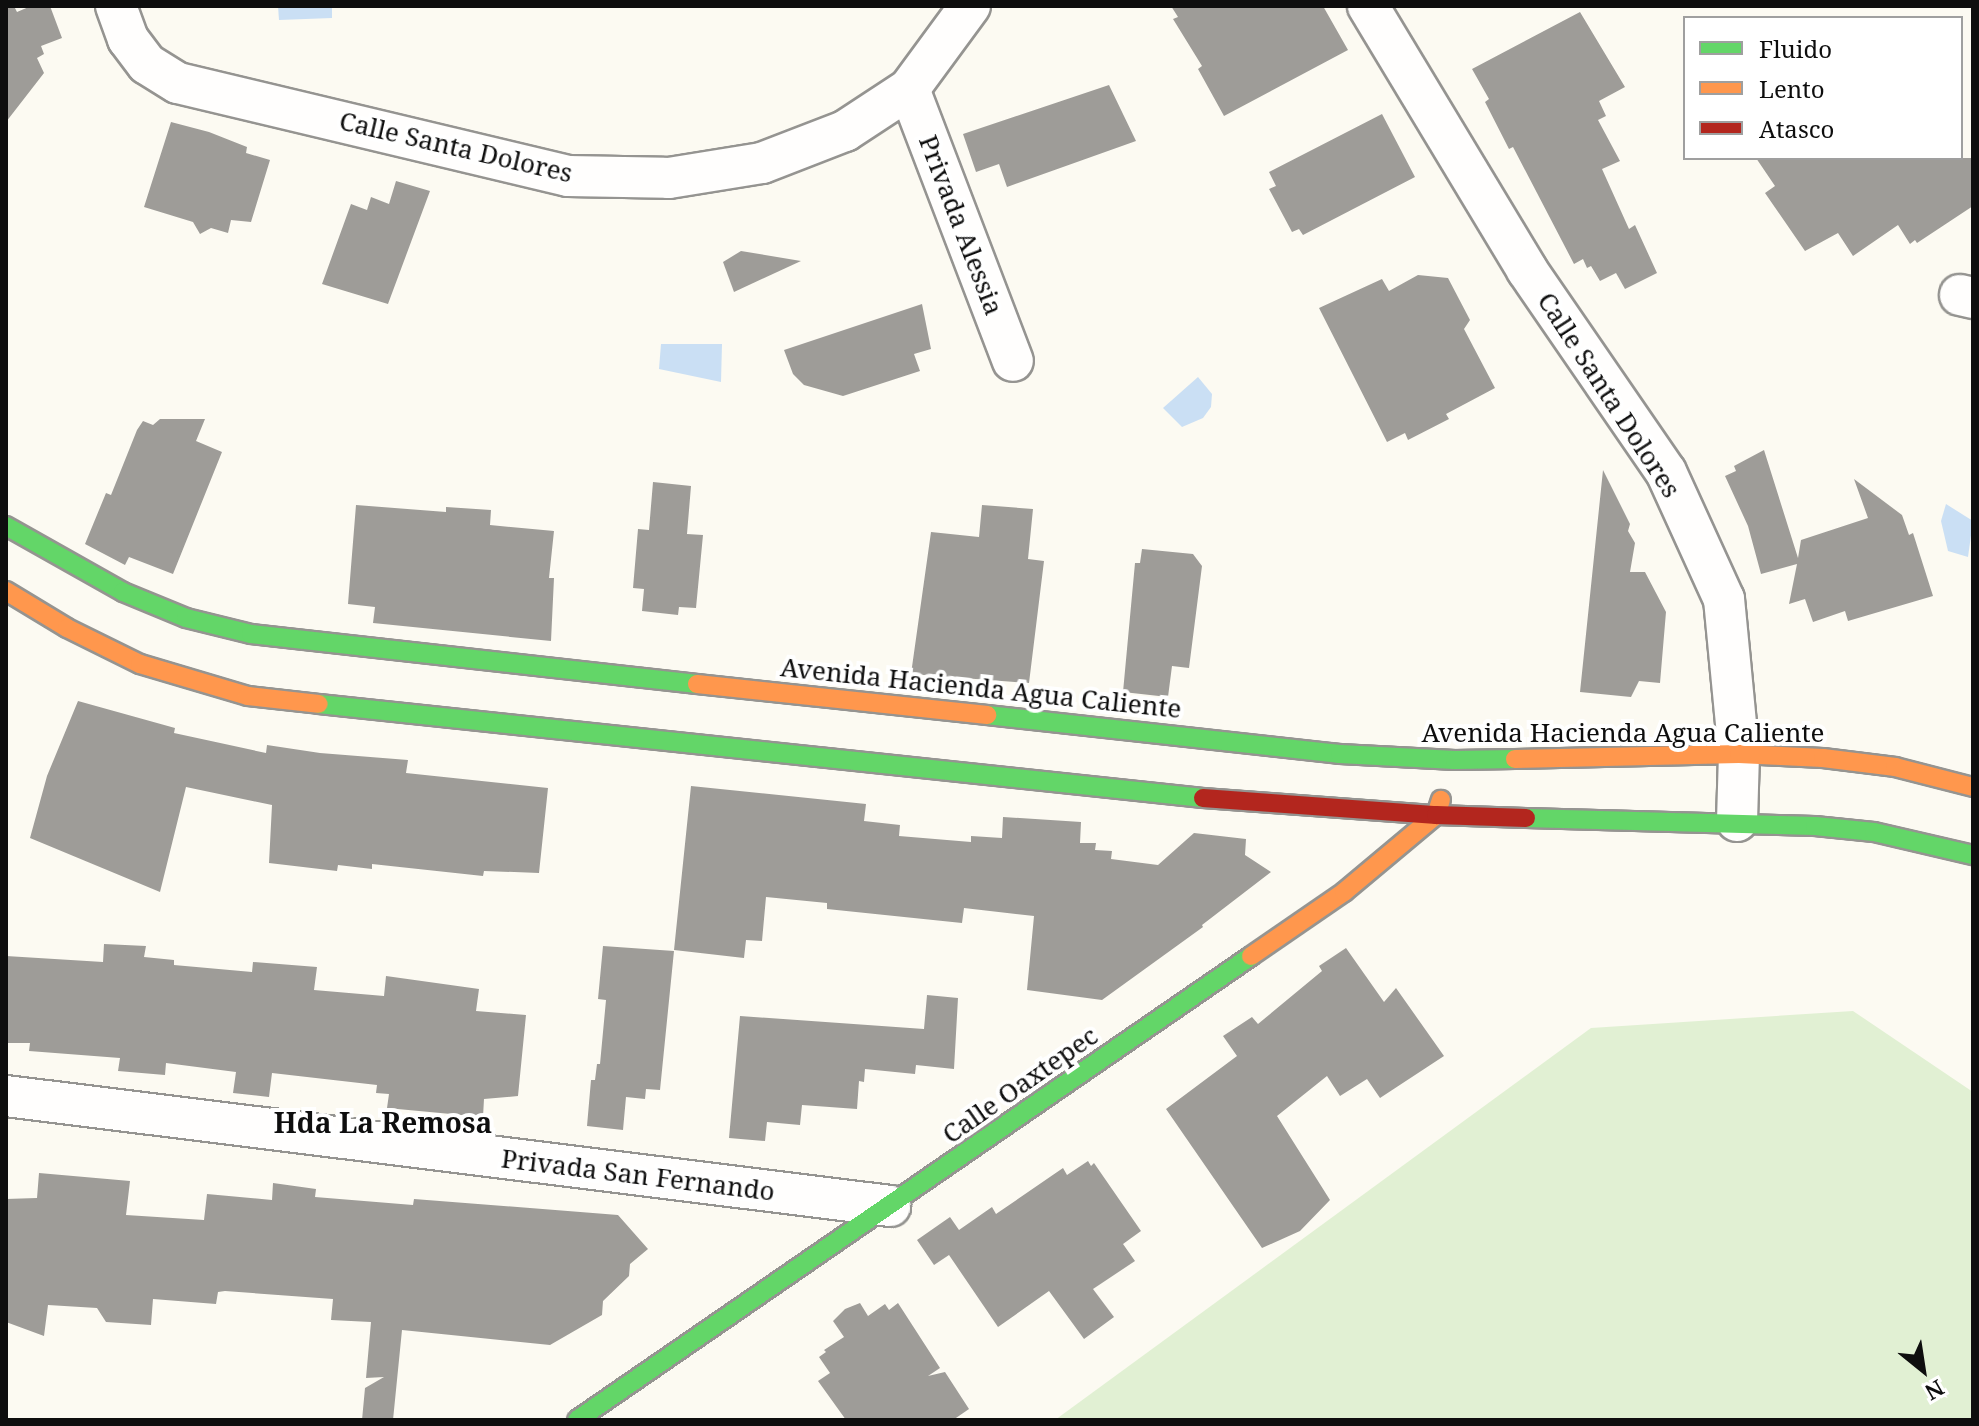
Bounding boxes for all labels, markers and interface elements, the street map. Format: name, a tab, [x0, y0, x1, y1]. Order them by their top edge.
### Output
legend	[1683, 16, 1963, 160]
text: Fluido	[1759, 32, 1832, 65]
text: Lento	[1759, 72, 1825, 105]
street label: Calle Santa Dolores	[336, 105, 576, 189]
text: Atasco	[1759, 112, 1834, 145]
street label: Privada Alessia	[912, 131, 1010, 319]
street label: Calle Santa Dolores	[1531, 287, 1687, 503]
street label: Avenida Hacienda Agua Caliente	[779, 651, 1183, 725]
street label: Avenida Hacienda Agua Caliente	[1421, 717, 1825, 749]
street label: Calle Oaxtepec	[936, 1020, 1104, 1150]
district label: Hda La Remosa	[274, 1105, 492, 1139]
street label: Privada San Fernando	[500, 1143, 776, 1207]
north arrow	[1883, 1330, 1963, 1410]
text: N	[1920, 1373, 1950, 1408]

